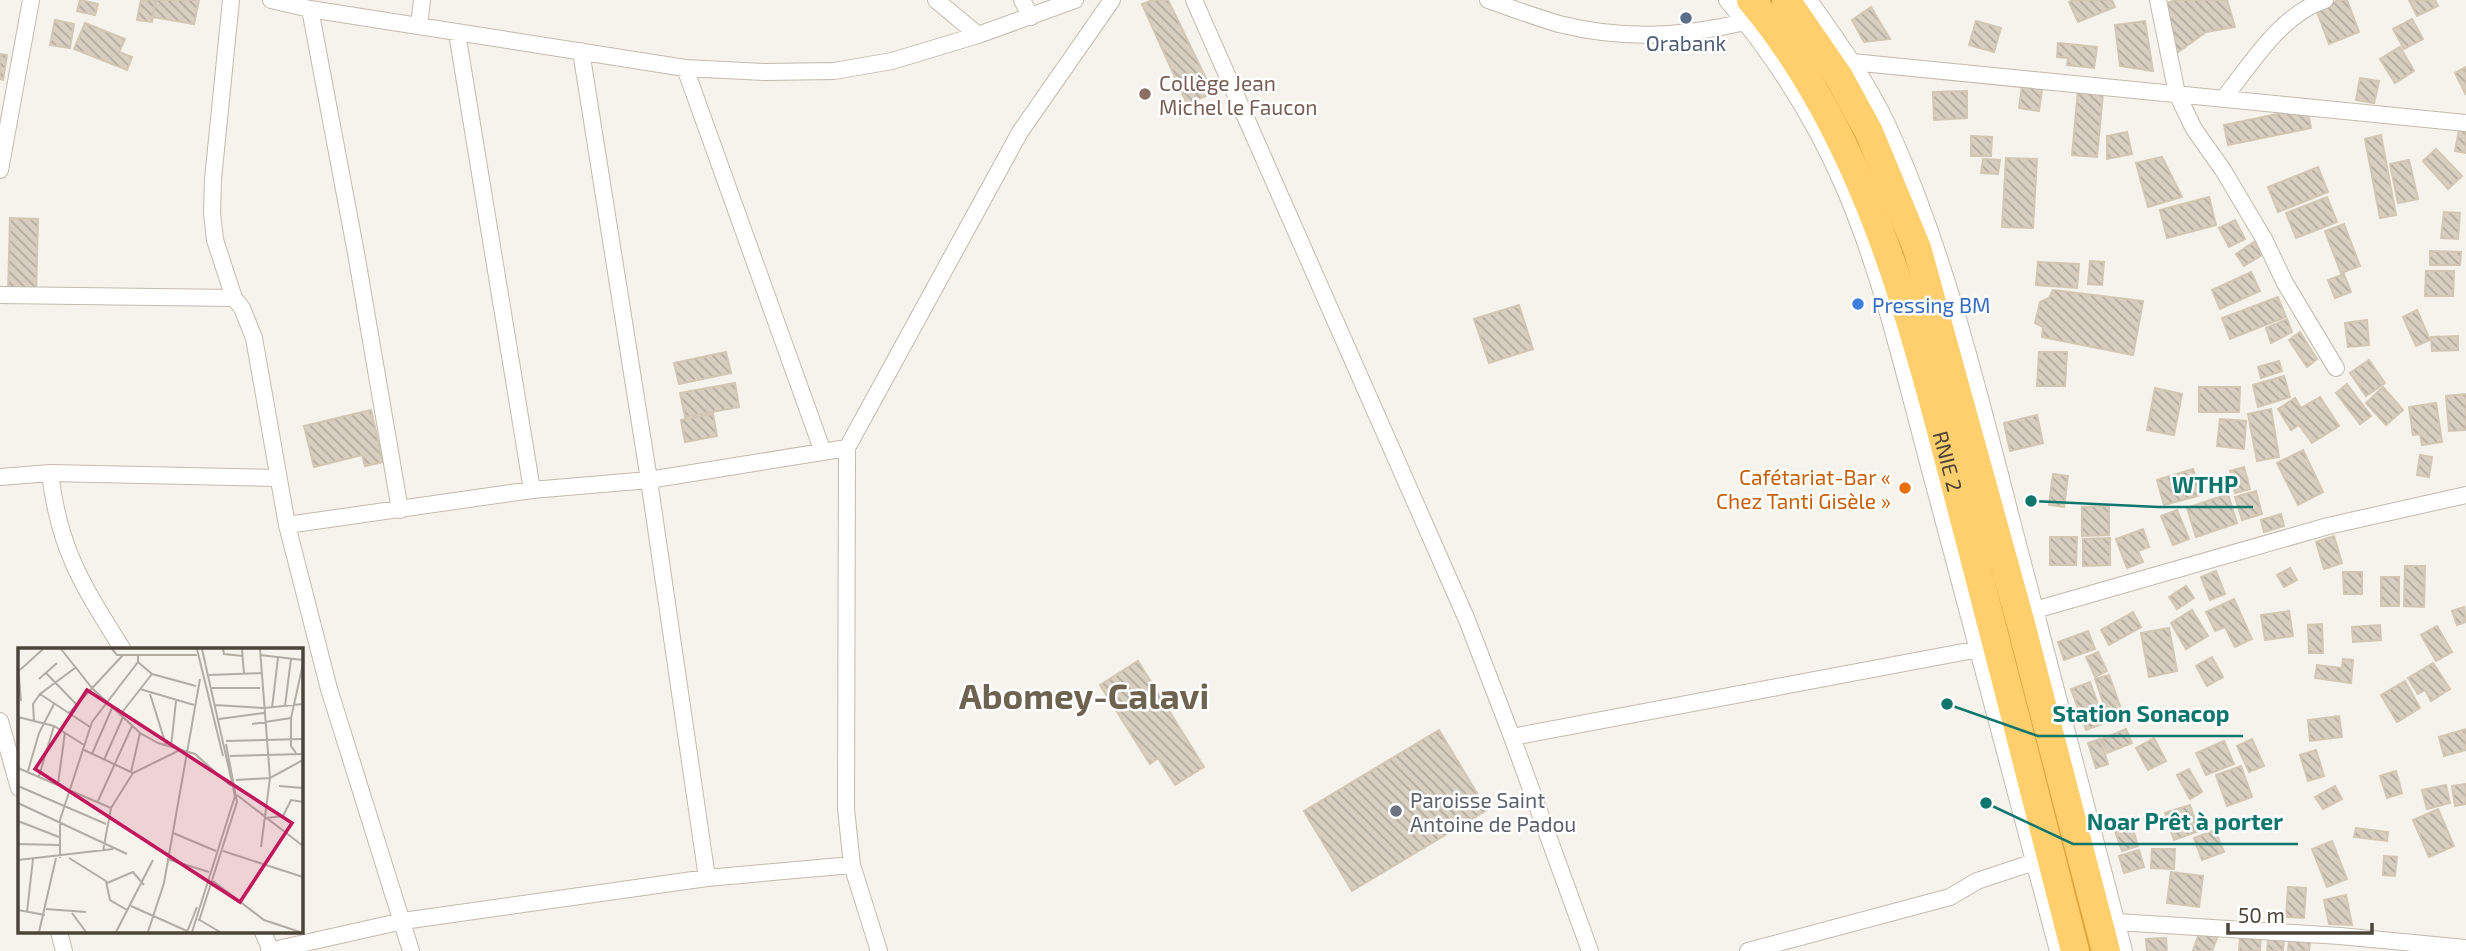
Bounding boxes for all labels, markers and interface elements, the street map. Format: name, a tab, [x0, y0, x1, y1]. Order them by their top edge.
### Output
marker: Orabank	[1678, 10, 1694, 26]
place label: Orabank	[1646, 30, 1726, 55]
place label: Collège Jean Michel le Faucon	[1159, 70, 1318, 119]
marker: Collège Jean Michel le Faucon	[1137, 86, 1153, 102]
place label: Pressing BM	[1872, 292, 1990, 317]
marker: Pressing BM	[1850, 296, 1866, 312]
street label: RNIE 2	[1929, 428, 1969, 494]
callout: WTHP	[2158, 463, 2253, 507]
place label: Cafétariat-Bar « Chez Tanti Gisèle »	[1716, 464, 1891, 513]
text: WTHP	[2172, 470, 2238, 498]
marker: Cafétariat-Bar « Chez Tanti Gisèle »	[1897, 480, 1913, 496]
inset map	[18, 648, 303, 934]
district label: Abomey-Calavi	[959, 674, 1209, 717]
callout: Station Sonacop	[2038, 692, 2243, 736]
text: Station Sonacop	[2053, 699, 2230, 727]
place label: Paroisse Saint Antoine de Padou	[1410, 787, 1576, 836]
callout: Noar Prêt à porter	[2073, 800, 2298, 844]
marker: Paroisse Saint Antoine de Padou	[1388, 803, 1404, 819]
text: Noar Prêt à porter	[2087, 807, 2283, 835]
scale bar	[2228, 892, 2372, 936]
text: 50 m	[2238, 902, 2285, 927]

